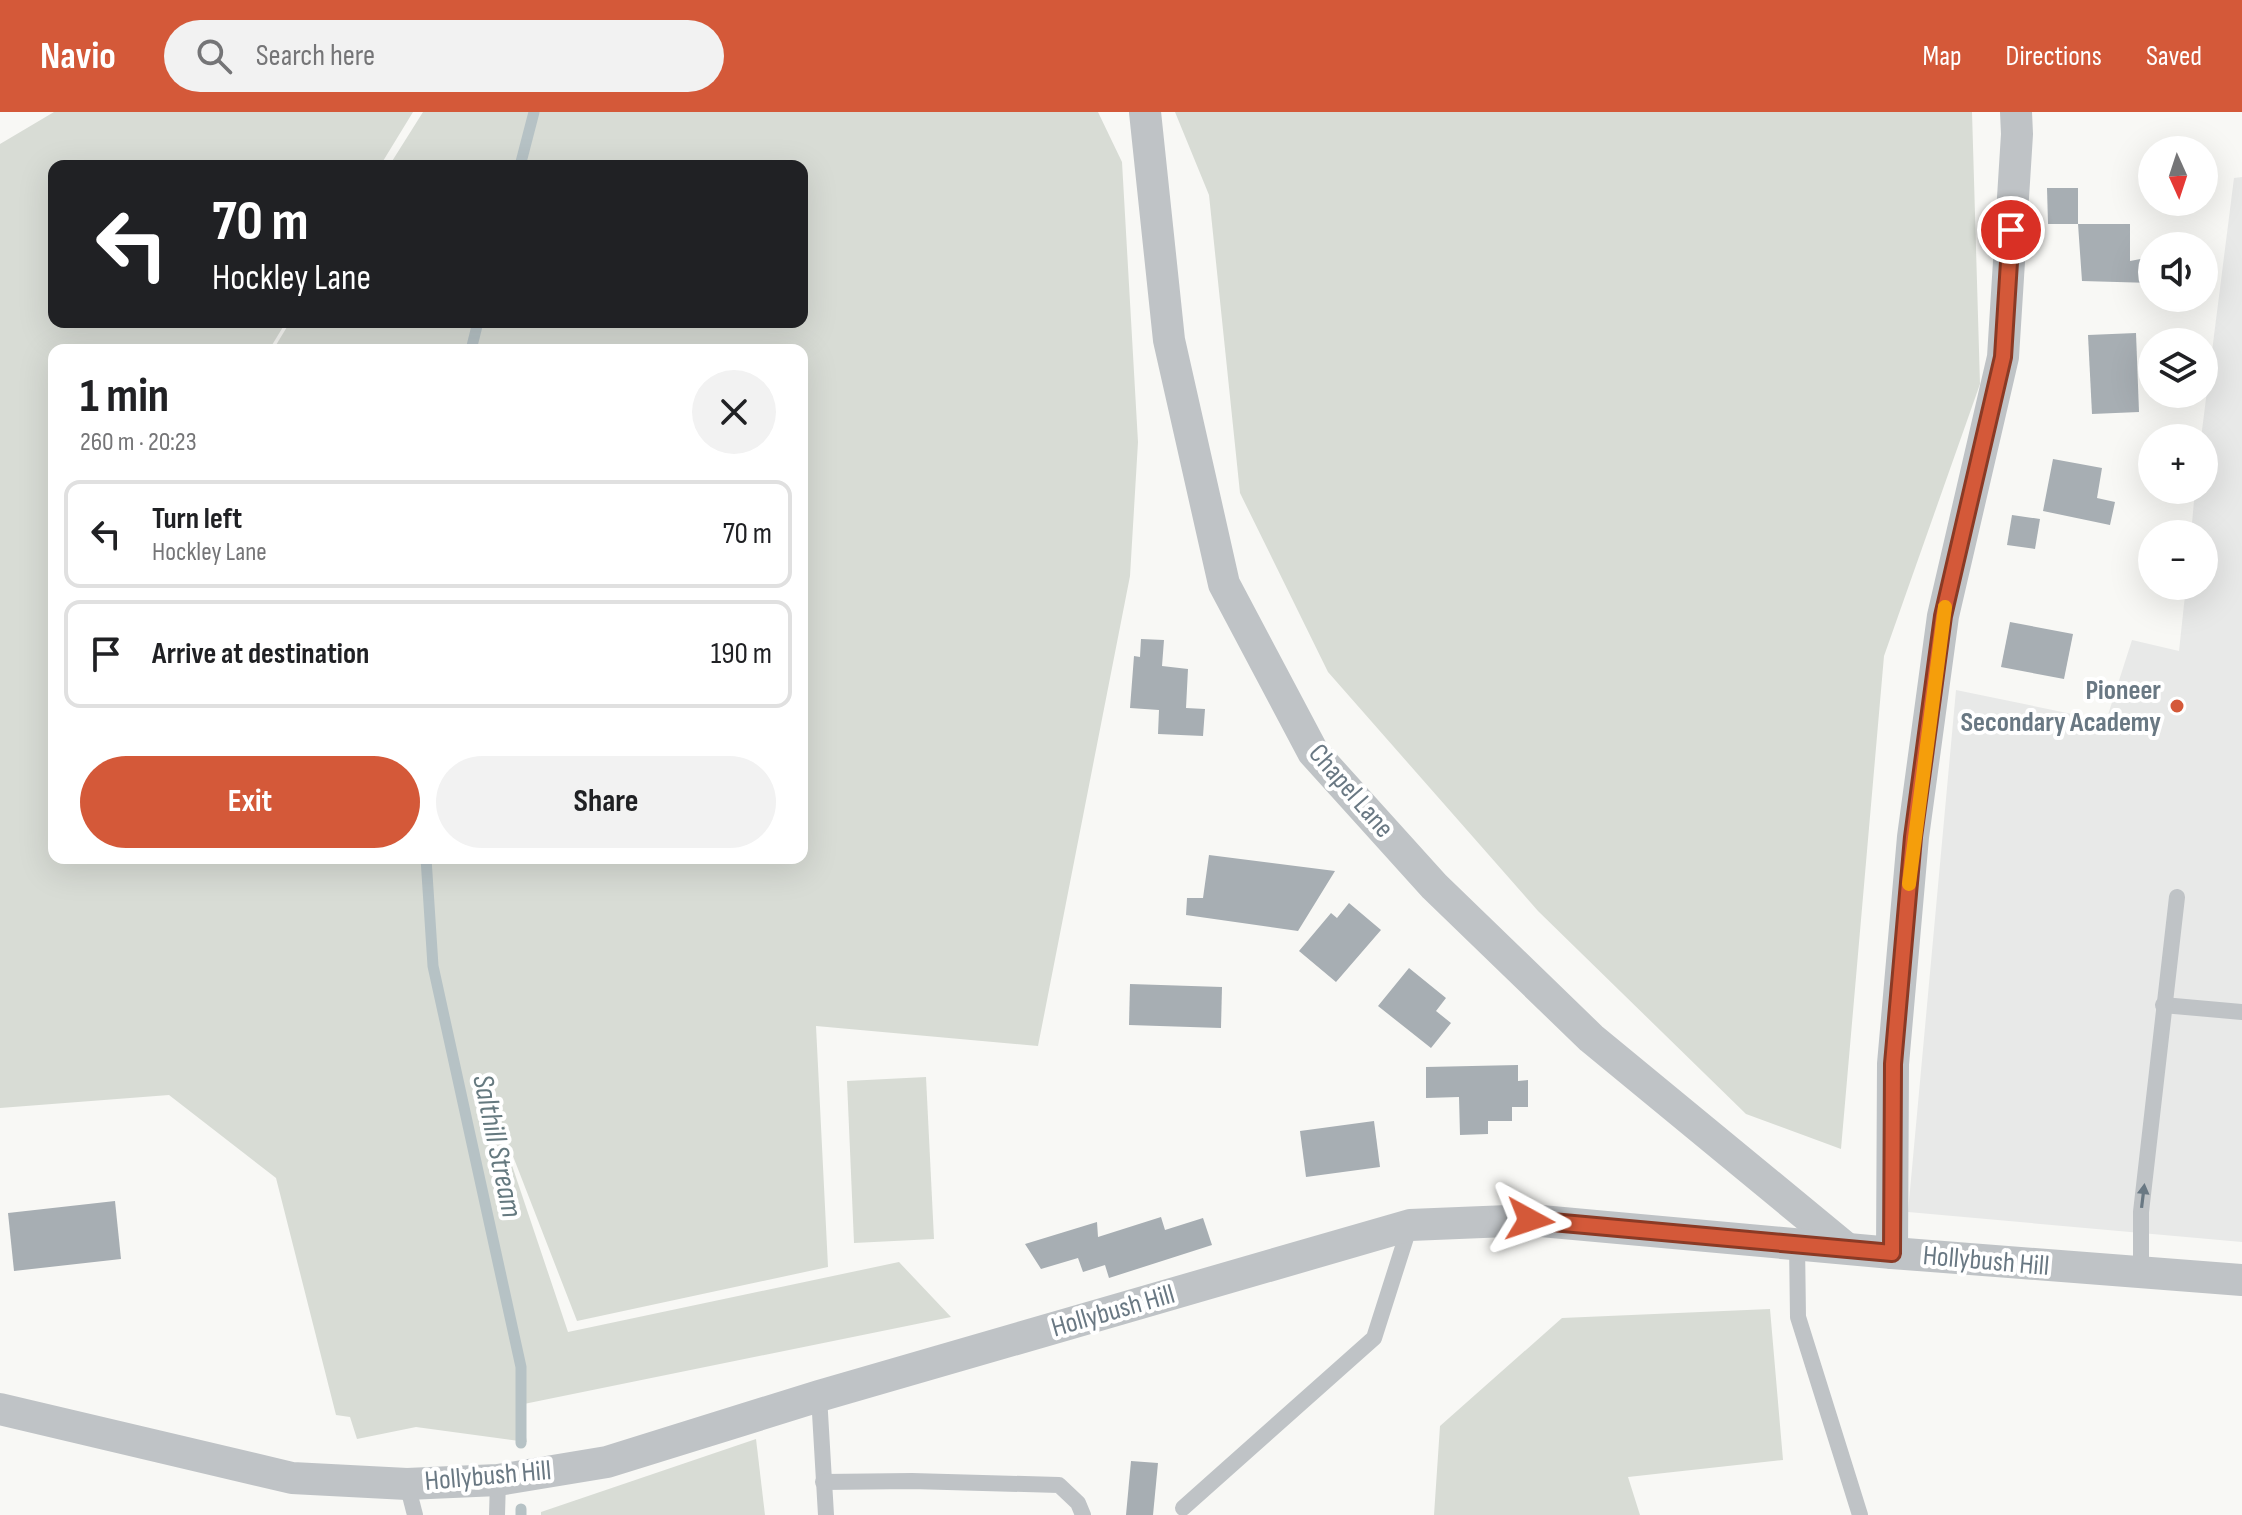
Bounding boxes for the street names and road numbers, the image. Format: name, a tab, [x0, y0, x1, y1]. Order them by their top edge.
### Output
street label: Chapel Lane	[1301, 737, 1401, 845]
street label: Hollybush Hill	[1921, 1239, 2051, 1283]
street label: Hollybush Hill	[1048, 1278, 1178, 1344]
street label: Hollybush Hill	[423, 1454, 553, 1498]

